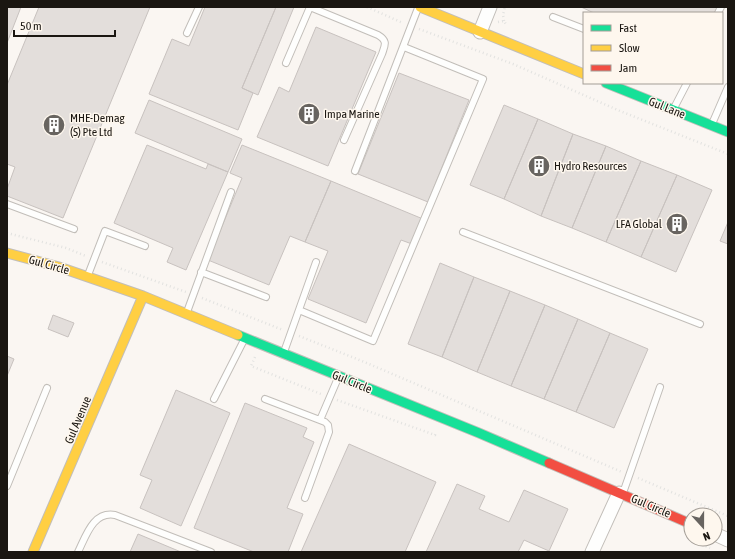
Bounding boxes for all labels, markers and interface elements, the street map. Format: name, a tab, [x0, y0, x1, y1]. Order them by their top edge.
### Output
scale bar	[14, 12, 115, 38]
legend	[583, 12, 723, 84]
text: 50 m	[20, 19, 42, 33]
text: Fast	[619, 21, 637, 35]
text: Slow	[619, 41, 640, 55]
text: Jam	[619, 61, 637, 75]
street label: Gul Lane	[647, 94, 687, 122]
building icon: Impa Marine	[296, 101, 322, 127]
place label: Impa Marine	[324, 107, 380, 121]
place label: MHE-Demag (S) Pte Ltd	[70, 111, 126, 139]
building icon: MHE-Demag (S) Pte Ltd	[41, 112, 67, 138]
building icon: Hydro Resources	[526, 153, 552, 179]
place label: Hydro Resources	[554, 159, 627, 173]
building icon: LFA Global	[664, 211, 690, 237]
place label: LFA Global	[616, 217, 663, 231]
street label: Gul Circle	[27, 253, 71, 277]
street label: Gul Circle	[330, 368, 374, 396]
street label: Gul Avenue	[62, 394, 94, 446]
street label: Gul Circle	[629, 491, 673, 521]
north arrow	[683, 507, 723, 547]
text: N	[701, 530, 712, 543]

